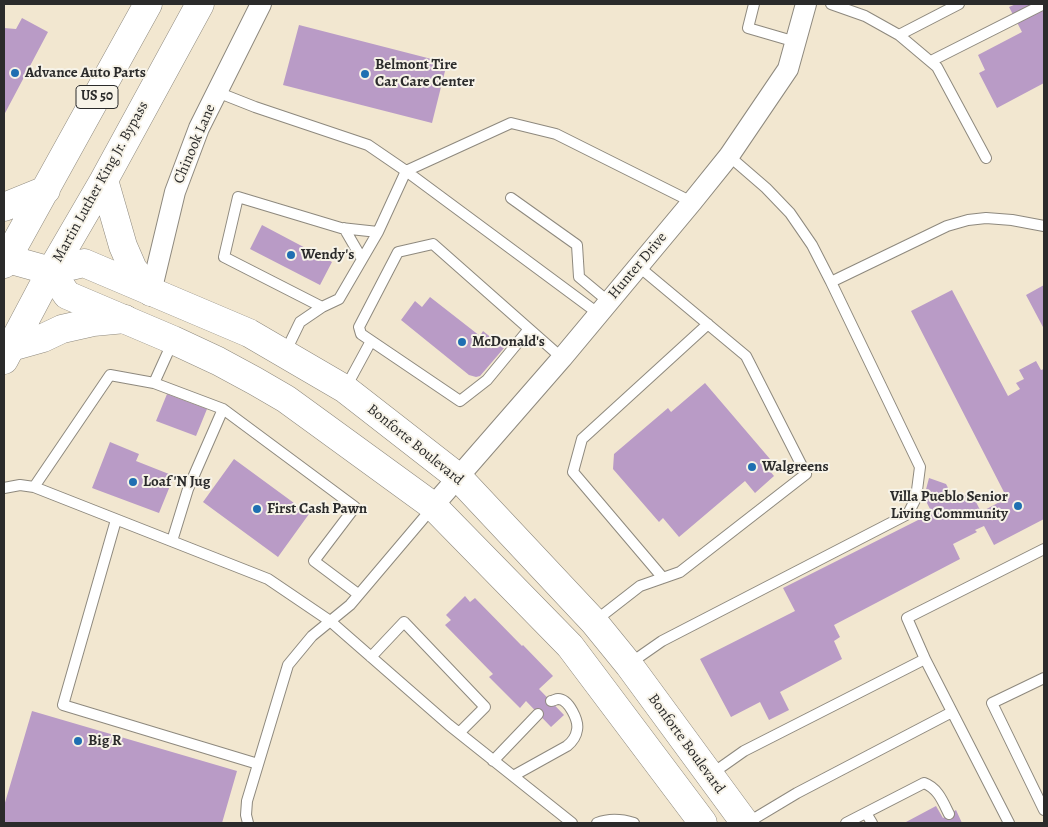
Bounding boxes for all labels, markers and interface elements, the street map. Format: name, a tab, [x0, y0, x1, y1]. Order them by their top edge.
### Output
place label: Belmont Tire Car Care Center	[375, 56, 475, 91]
place label: Advance Auto Parts	[25, 64, 146, 82]
marker: Advance Auto Parts	[9, 67, 21, 79]
marker: Belmont Tire Car Care Center	[359, 68, 371, 80]
road number: US 50	[76, 85, 118, 108]
street label: Martin Luther King Jr. Bypass	[49, 98, 153, 266]
street label: Chinook Lane	[170, 101, 220, 187]
street label: Hunter Drive	[605, 229, 671, 303]
place label: Wendy's	[301, 246, 354, 264]
marker: Wendy's	[285, 249, 297, 261]
place label: McDonald's	[472, 333, 545, 351]
marker: McDonald's	[456, 336, 468, 348]
street label: Bonforte Boulevard	[363, 401, 467, 489]
place label: Walgreens	[762, 458, 829, 476]
marker: Walgreens	[746, 461, 758, 473]
place label: Loaf 'N Jug	[143, 473, 210, 491]
marker: Loaf 'N Jug	[127, 476, 139, 488]
place label: Villa Pueblo Senior Living Community	[890, 488, 1008, 523]
place label: First Cash Pawn	[267, 500, 367, 518]
marker: Villa Pueblo Senior Living Community	[1012, 500, 1024, 512]
marker: First Cash Pawn	[251, 503, 263, 515]
street label: Bonforte Boulevard	[644, 691, 728, 797]
place label: Big R	[88, 732, 122, 750]
marker: Big R	[72, 735, 84, 747]

